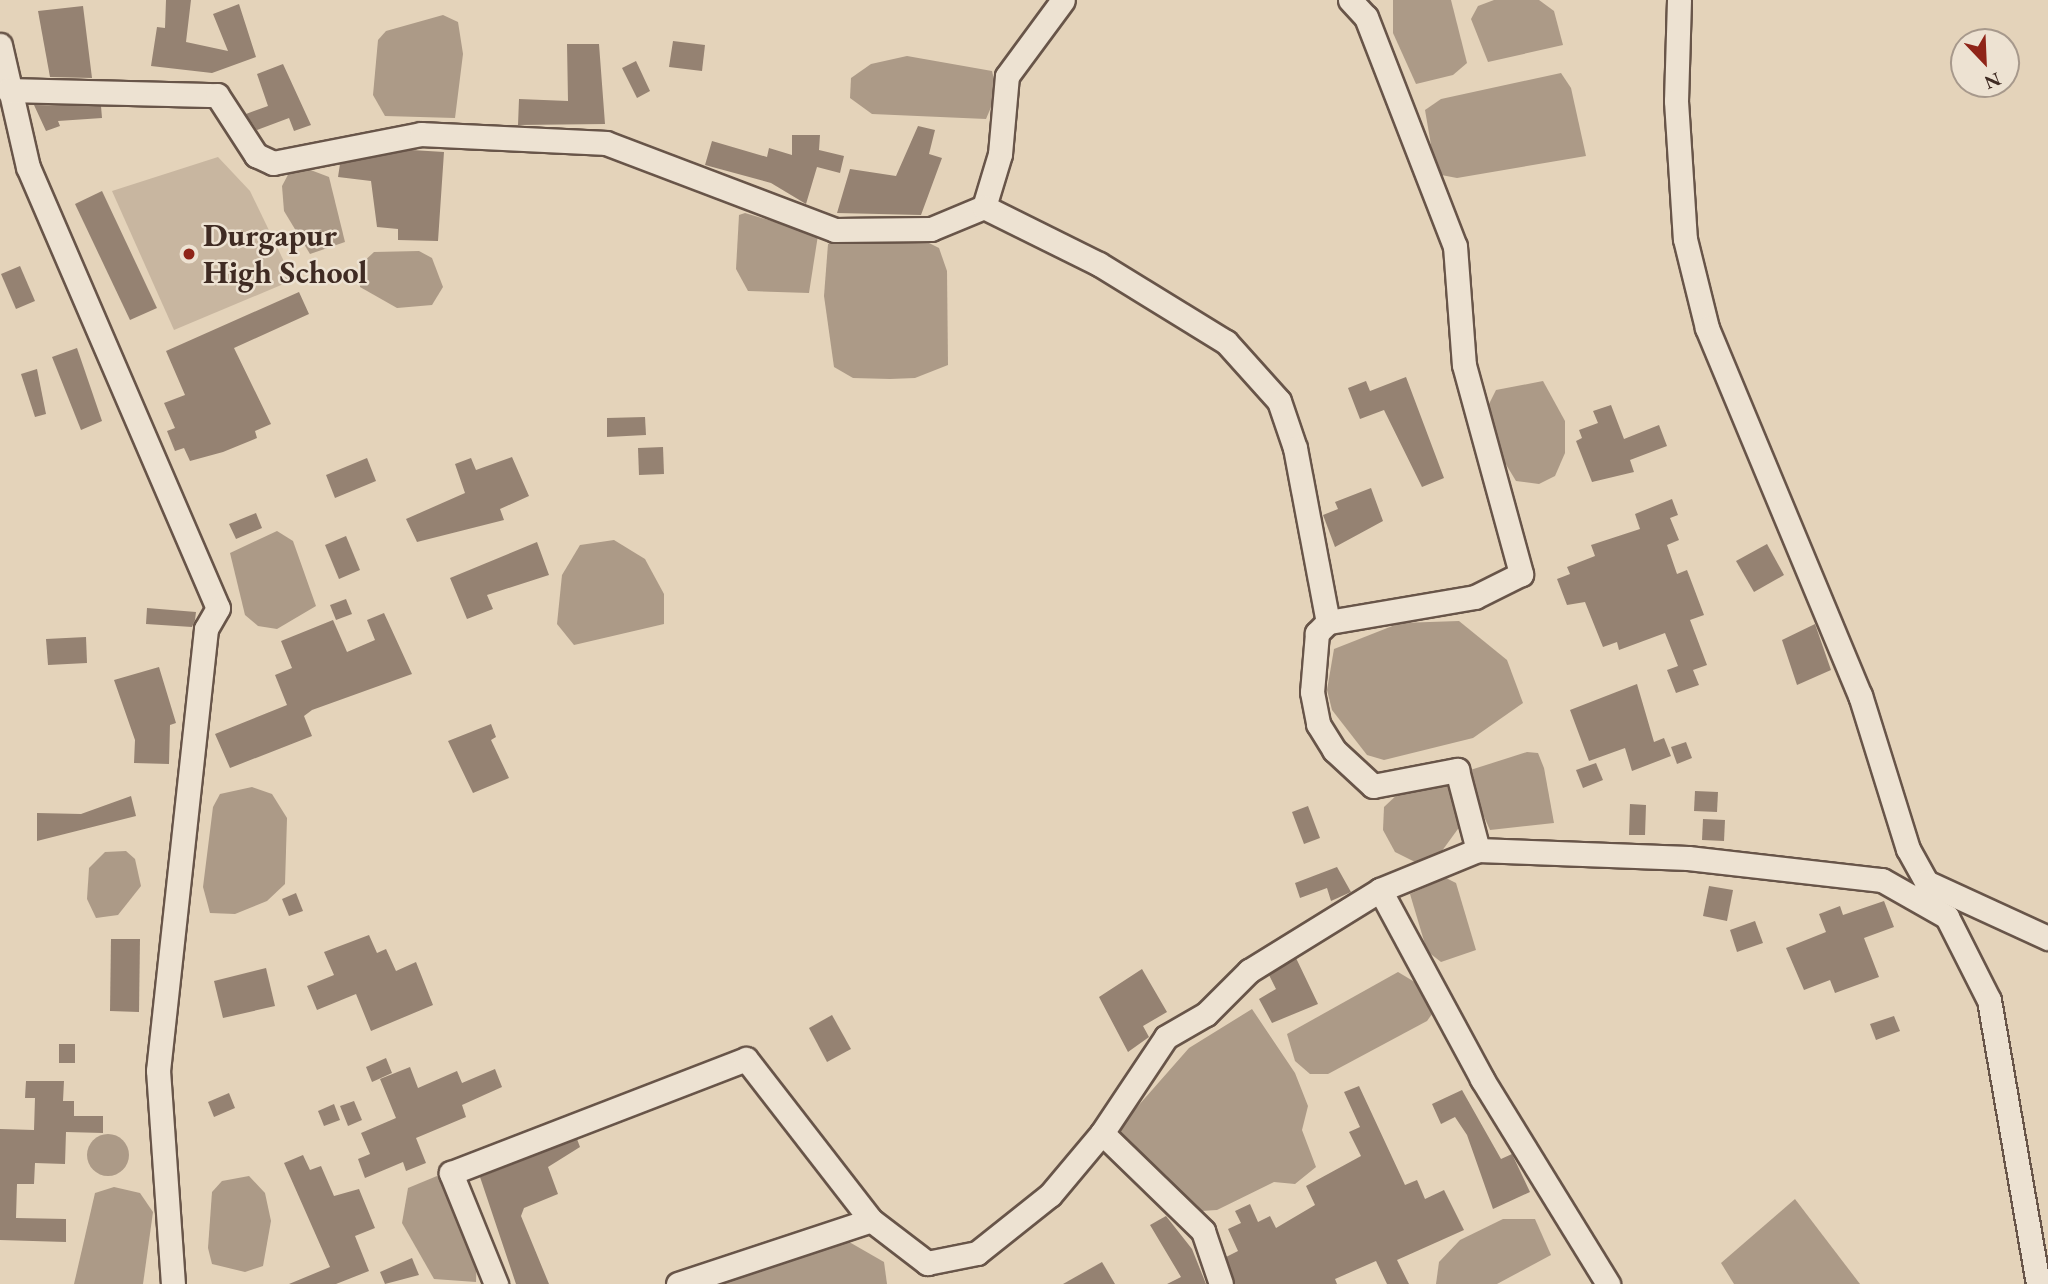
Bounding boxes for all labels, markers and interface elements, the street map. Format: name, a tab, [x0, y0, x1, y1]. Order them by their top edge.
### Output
north arrow	[1950, 28, 2020, 98]
text: N	[1981, 66, 2005, 95]
place label: Durgapur High School	[203, 217, 367, 292]
marker: Durgapur High School	[181, 246, 197, 262]

